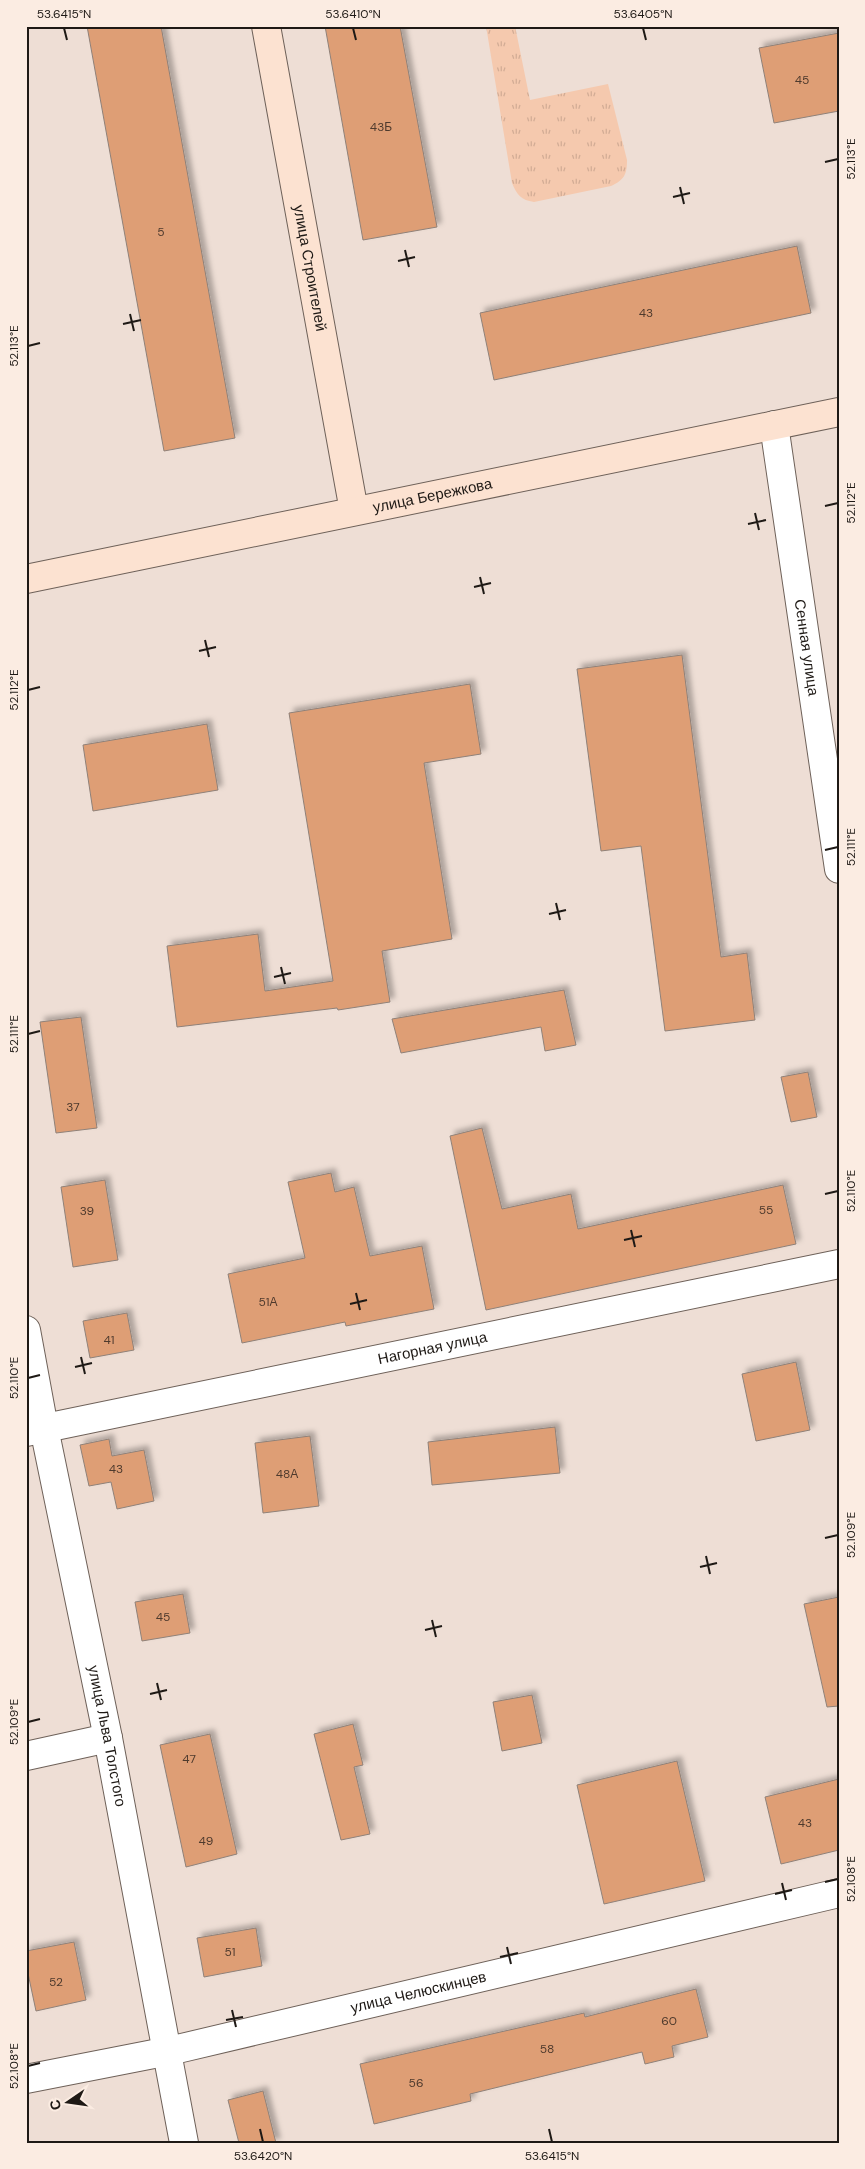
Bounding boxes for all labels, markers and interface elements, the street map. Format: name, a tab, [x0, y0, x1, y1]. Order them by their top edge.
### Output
text: 53.6415°N	[37, 6, 91, 22]
text: 53.6410°N	[325, 6, 381, 22]
text: 53.6405°N	[613, 6, 673, 22]
house number: 45	[795, 72, 809, 88]
house number: 43Б	[370, 119, 392, 135]
text: 52.113°E	[843, 138, 859, 180]
street label: улица Строителей	[289, 203, 331, 333]
house number: 5	[157, 224, 165, 240]
house number: 43	[639, 305, 653, 321]
text: 52.113°E	[6, 325, 22, 367]
street label: улица Бережкова	[371, 473, 495, 517]
text: 52.112°E	[843, 482, 859, 524]
street label: Сенная улица	[790, 598, 824, 698]
text: 52.112°E	[6, 669, 22, 711]
text: 52.111°E	[843, 828, 859, 866]
text: 52.111°E	[6, 1015, 22, 1053]
house number: 37	[66, 1099, 80, 1115]
text: 52.110°E	[843, 1169, 859, 1212]
house number: 55	[759, 1202, 773, 1218]
house number: 39	[80, 1203, 94, 1219]
house number: 51А	[258, 1294, 278, 1310]
street label: Нагорная улица	[376, 1327, 489, 1369]
house number: 41	[103, 1332, 115, 1348]
text: 52.110°E	[6, 1356, 22, 1399]
house number: 43	[109, 1461, 123, 1477]
house number: 48А	[276, 1466, 298, 1482]
text: 52.109°E	[843, 1512, 859, 1558]
house number: 45	[156, 1609, 170, 1625]
street label: улица Льва Толстого	[83, 1663, 131, 1808]
text: 52.109°E	[6, 1699, 22, 1745]
house number: 47	[182, 1751, 196, 1767]
house number: 43	[798, 1815, 812, 1831]
house number: 49	[199, 1833, 213, 1849]
text: 52.108°E	[843, 1856, 859, 1902]
house number: 51	[224, 1944, 236, 1960]
street label: улица Челюскинцев	[349, 1967, 488, 2018]
house number: 52	[49, 1974, 63, 1990]
house number: 60	[661, 2013, 677, 2029]
house number: 58	[540, 2041, 554, 2057]
text: 52.108°E	[6, 2043, 22, 2089]
house number: 56	[409, 2075, 423, 2091]
north arrow	[42, 2076, 92, 2126]
text: С	[45, 2098, 65, 2112]
text: 53.6420°N	[234, 2148, 292, 2164]
text: 53.6415°N	[525, 2148, 579, 2164]

